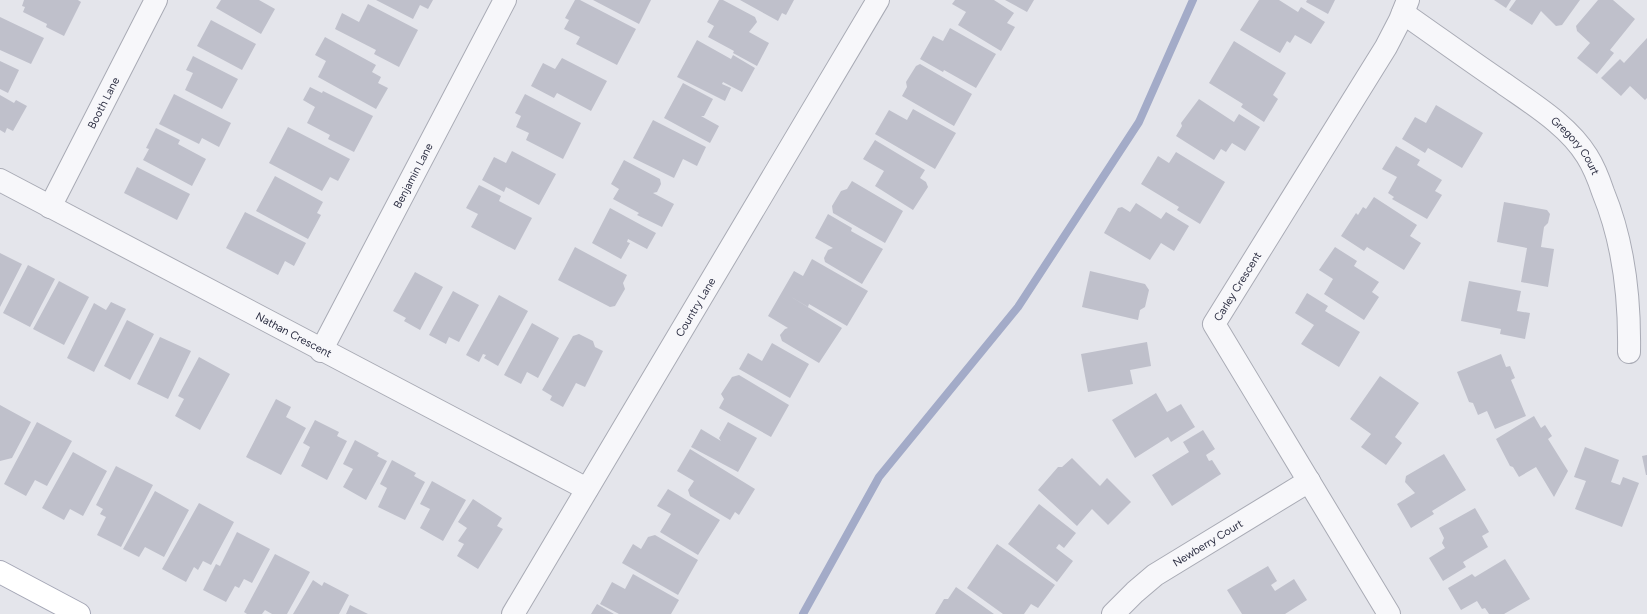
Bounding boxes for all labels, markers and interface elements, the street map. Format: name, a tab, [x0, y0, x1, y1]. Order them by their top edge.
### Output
street label: Booth Lane	[85, 75, 122, 131]
street label: Gregory Court	[1548, 114, 1602, 177]
street label: Benjamin Lane	[391, 141, 435, 210]
street label: Carley Crescent	[1211, 249, 1264, 323]
street label: Country Lane	[673, 275, 718, 339]
street label: Nathan Crescent	[254, 309, 334, 360]
street label: Newberry Court	[1170, 517, 1245, 569]

